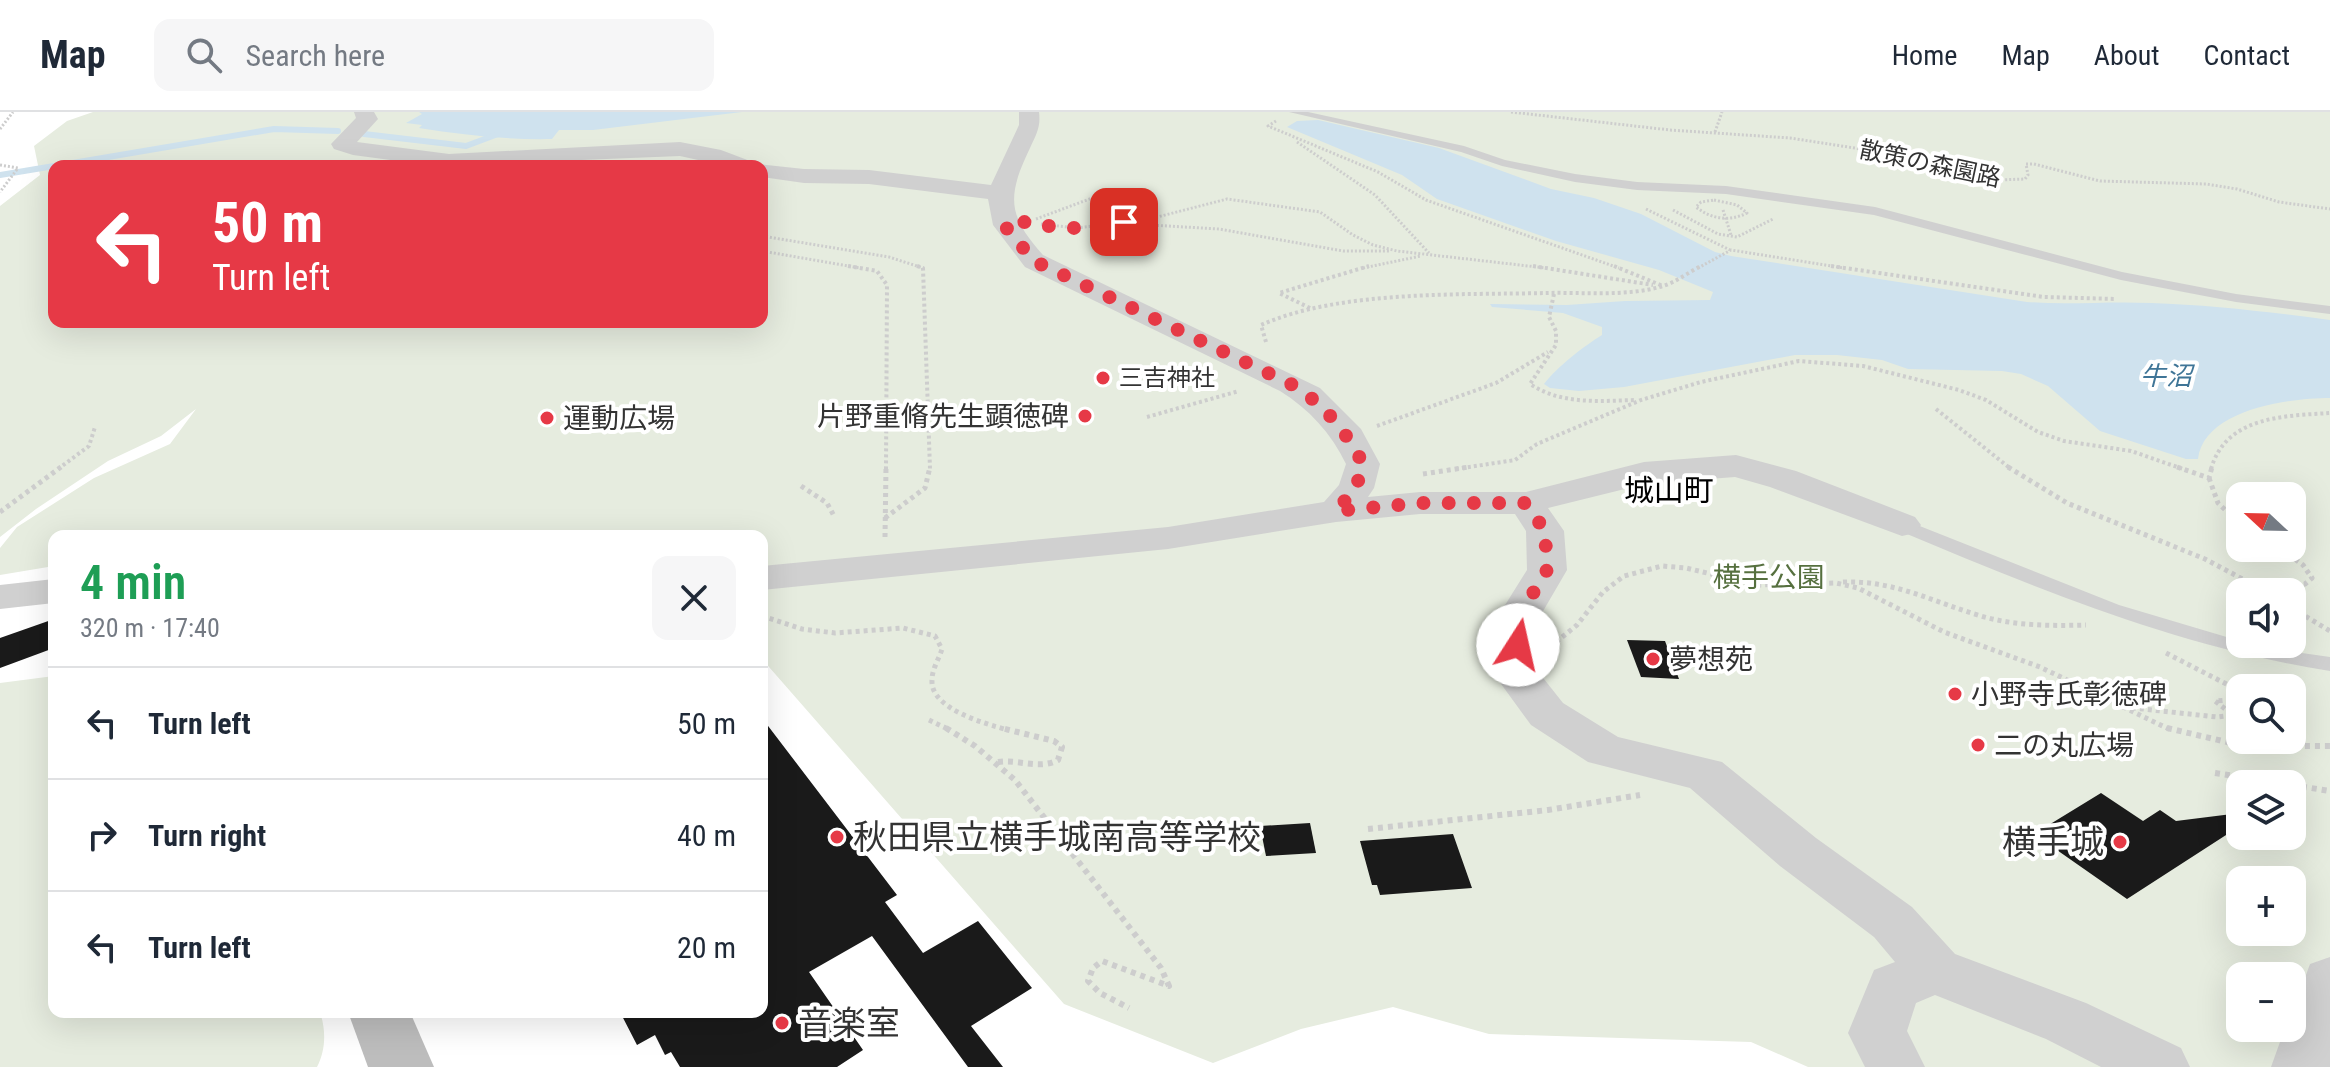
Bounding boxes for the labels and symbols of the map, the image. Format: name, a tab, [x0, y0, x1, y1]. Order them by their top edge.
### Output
street label: 散策の森園路	[1857, 135, 2003, 193]
pin	[1090, 188, 1158, 256]
water label: 牛沼	[2140, 361, 2196, 391]
place label: 三吉神社	[1119, 364, 1215, 392]
marker: 三吉神社	[1094, 369, 1112, 387]
place label: 片野重脩先生顕徳碑	[817, 400, 1069, 433]
place label: 運動広場	[563, 402, 675, 435]
marker: 片野重脩先生顕徳碑	[1076, 407, 1094, 425]
marker: 運動広場	[538, 409, 556, 427]
district label: 城山町	[1624, 473, 1714, 508]
north arrow	[2226, 482, 2306, 562]
park label: 横手公園	[1713, 561, 1825, 594]
position arrow	[1476, 603, 1560, 687]
place label: 夢想苑	[1669, 643, 1753, 676]
marker: 夢想苑	[1644, 650, 1662, 668]
place label: 小野寺氏彰徳碑	[1971, 678, 2167, 711]
marker: 小野寺氏彰徳碑	[1946, 685, 1964, 703]
place label: 二の丸広場	[1994, 729, 2134, 762]
marker: 二の丸広場	[1969, 736, 1987, 754]
place label: 秋田県立横手城南高等学校	[853, 817, 1261, 857]
place label: 横手城	[2002, 822, 2104, 862]
marker: 秋田県立横手城南高等学校	[828, 828, 846, 846]
marker: 横手城	[2111, 833, 2129, 851]
place label: 音楽室	[798, 1003, 900, 1043]
marker: 音楽室	[773, 1014, 791, 1032]

